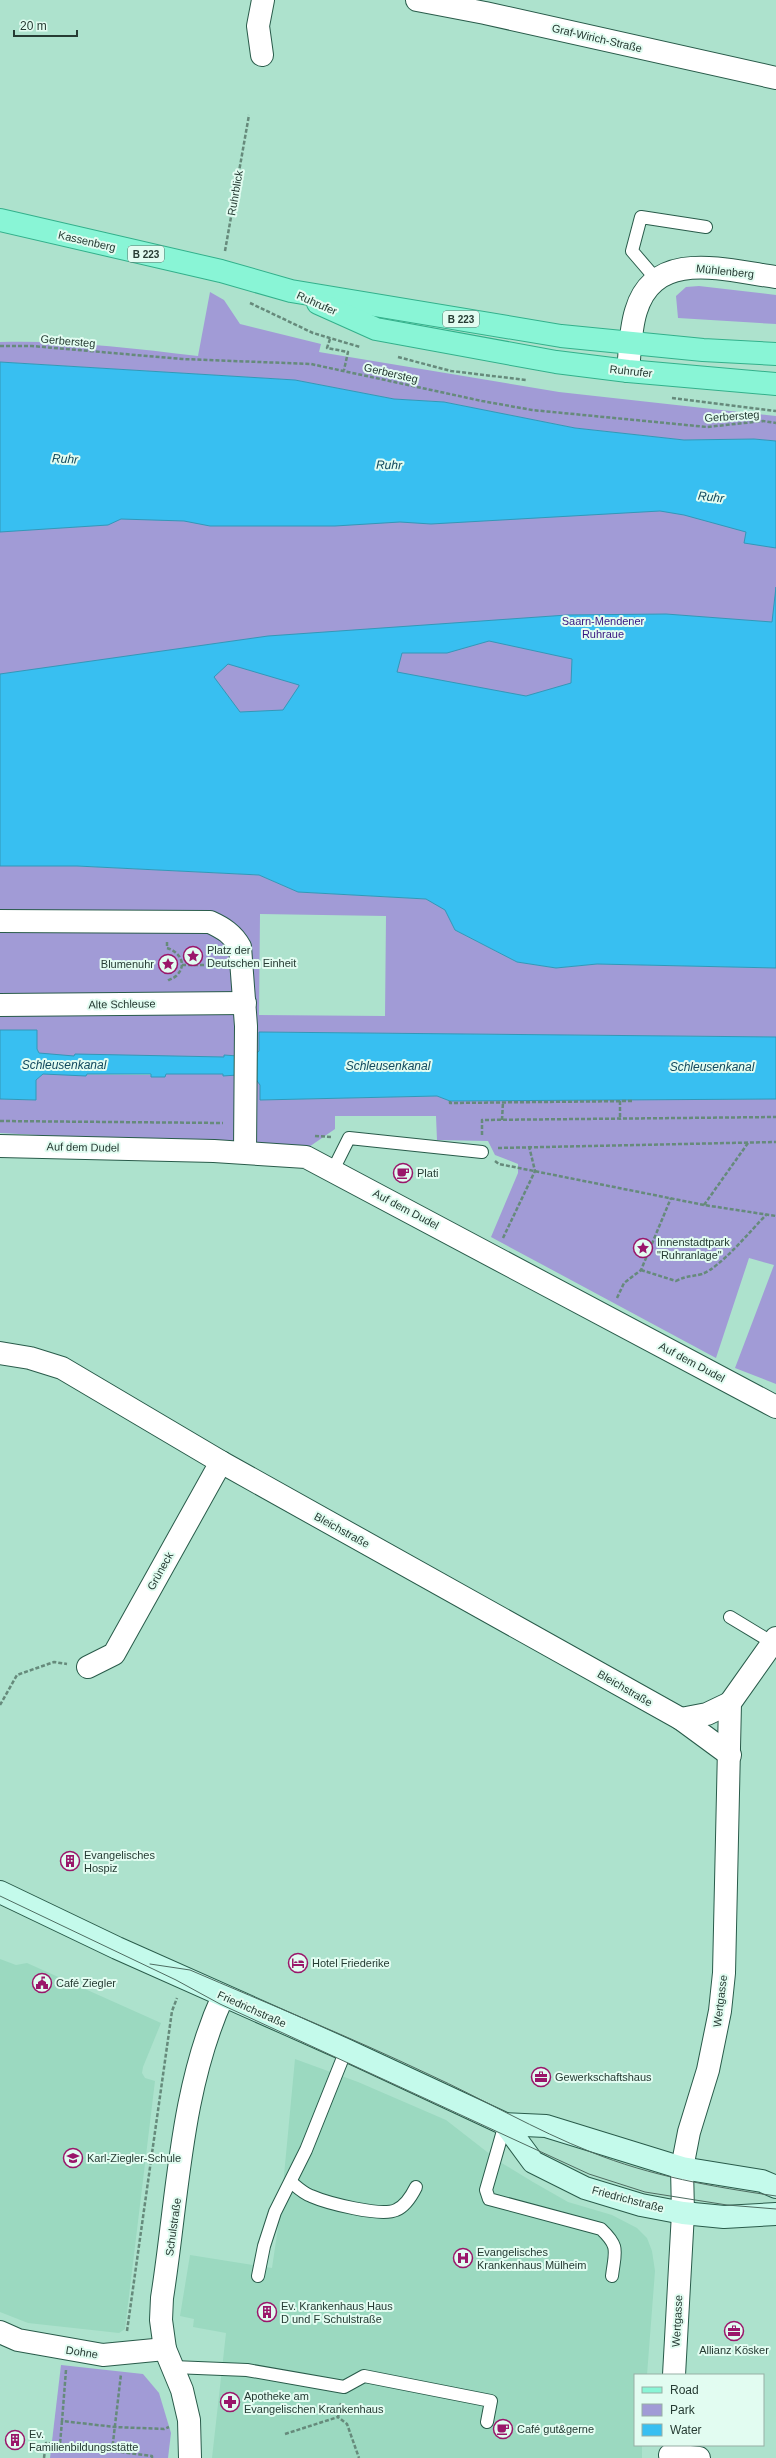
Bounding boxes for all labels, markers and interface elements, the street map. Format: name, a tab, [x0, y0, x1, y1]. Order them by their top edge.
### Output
scale bar	[14, 12, 77, 38]
text: 20 m	[20, 19, 47, 33]
street label: Graf-Wirich-Straße	[551, 22, 643, 54]
street label: Ruhrblick	[225, 169, 245, 217]
street label: Kassenberg	[57, 229, 117, 253]
road number: B 223	[128, 246, 164, 262]
street label: Mühlenberg	[695, 262, 755, 280]
street label: Ruhrufer	[295, 289, 339, 317]
road number: B 223	[443, 311, 479, 327]
street label: Gerbersteg	[40, 333, 96, 349]
street label: Gerbersteg	[363, 361, 419, 385]
street label: Ruhrufer	[609, 363, 653, 379]
street label: Gerbersteg	[704, 408, 760, 424]
water label: Ruhr	[52, 451, 79, 467]
water label: Ruhr	[376, 458, 403, 472]
water label: Ruhr	[697, 488, 726, 506]
park label: Saarn-Mendener Ruhraue	[562, 615, 645, 640]
place label: Platz der Deutschen Einheit	[207, 944, 296, 969]
place icon: Platz der Deutschen Einheit	[182, 945, 204, 967]
place icon: Blumenuhr	[157, 953, 179, 975]
place label: Blumenuhr	[101, 958, 154, 970]
street label: Alte Schleuse	[88, 997, 156, 1011]
water label: Schleusenkanal	[22, 1058, 107, 1072]
water label: Schleusenkanal	[346, 1059, 431, 1073]
water label: Schleusenkanal	[670, 1060, 755, 1074]
street label: Auf dem Dudel	[47, 1140, 119, 1154]
cafe icon: Plati	[392, 1162, 414, 1184]
place label: Plati	[417, 1167, 438, 1179]
street label: Auf dem Dudel	[371, 1187, 441, 1231]
place label: Innenstadtpark "Ruhranlage"	[657, 1236, 730, 1261]
place icon: Innenstadtpark "Ruhranlage"	[632, 1237, 654, 1259]
street label: Auf dem Dudel	[657, 1340, 727, 1384]
street label: Bleichstraße	[312, 1510, 372, 1550]
street label: Grüneck	[145, 1549, 176, 1592]
street label: Bleichstraße	[596, 1668, 654, 1708]
place label: Evangelisches Hospiz	[84, 1849, 155, 1874]
building icon: Evangelisches Hospiz	[59, 1850, 81, 1872]
hotel icon: Hotel Friederike	[287, 1952, 309, 1974]
place label: Hotel Friederike	[312, 1957, 390, 1969]
public building icon: Café Ziegler	[31, 1972, 53, 1994]
street label: Wertgasse	[711, 1974, 729, 2028]
place label: Café Ziegler	[56, 1977, 116, 1989]
street label: Friedrichstraße	[216, 1988, 288, 2030]
office icon: Gewerkschaftshaus	[530, 2066, 552, 2088]
place label: Gewerkschaftshaus	[555, 2071, 652, 2083]
school or university icon: Karl-Ziegler-Schule	[62, 2147, 84, 2169]
place label: Karl-Ziegler-Schule	[87, 2152, 181, 2164]
street label: Friedrichstraße	[591, 2184, 665, 2214]
street label: Schulstraße	[163, 2197, 183, 2257]
place label: Evangelisches Krankenhaus Mülheim	[477, 2246, 586, 2271]
hospital icon: Evangelisches Krankenhaus Mülheim	[452, 2247, 474, 2269]
street label: Wertgasse	[670, 2295, 684, 2347]
place label: Ev. Krankenhaus Haus D und F Schulstraße	[281, 2300, 393, 2325]
building icon: Ev. Krankenhaus Haus D und F Schulstraße	[256, 2301, 278, 2323]
office icon: Allianz Kösker	[723, 2320, 745, 2342]
street label: Dohne	[65, 2344, 99, 2360]
place label: Allianz Kösker	[699, 2344, 769, 2356]
legend	[634, 2374, 764, 2446]
text: Road	[670, 2383, 699, 2397]
place label: Apotheke am Evangelischen Krankenhaus	[244, 2390, 384, 2415]
pharmacy icon: Apotheke am Evangelischen Krankenhaus	[219, 2391, 241, 2413]
text: Park	[670, 2403, 696, 2417]
cafe icon: Café gut&gerne	[492, 2418, 514, 2440]
place label: Café gut&gerne	[517, 2423, 594, 2435]
text: Water	[670, 2423, 702, 2437]
place label: Ev. Familienbildungsstätte	[29, 2428, 138, 2453]
building icon: Ev. Familienbildungsstätte	[4, 2429, 26, 2451]

